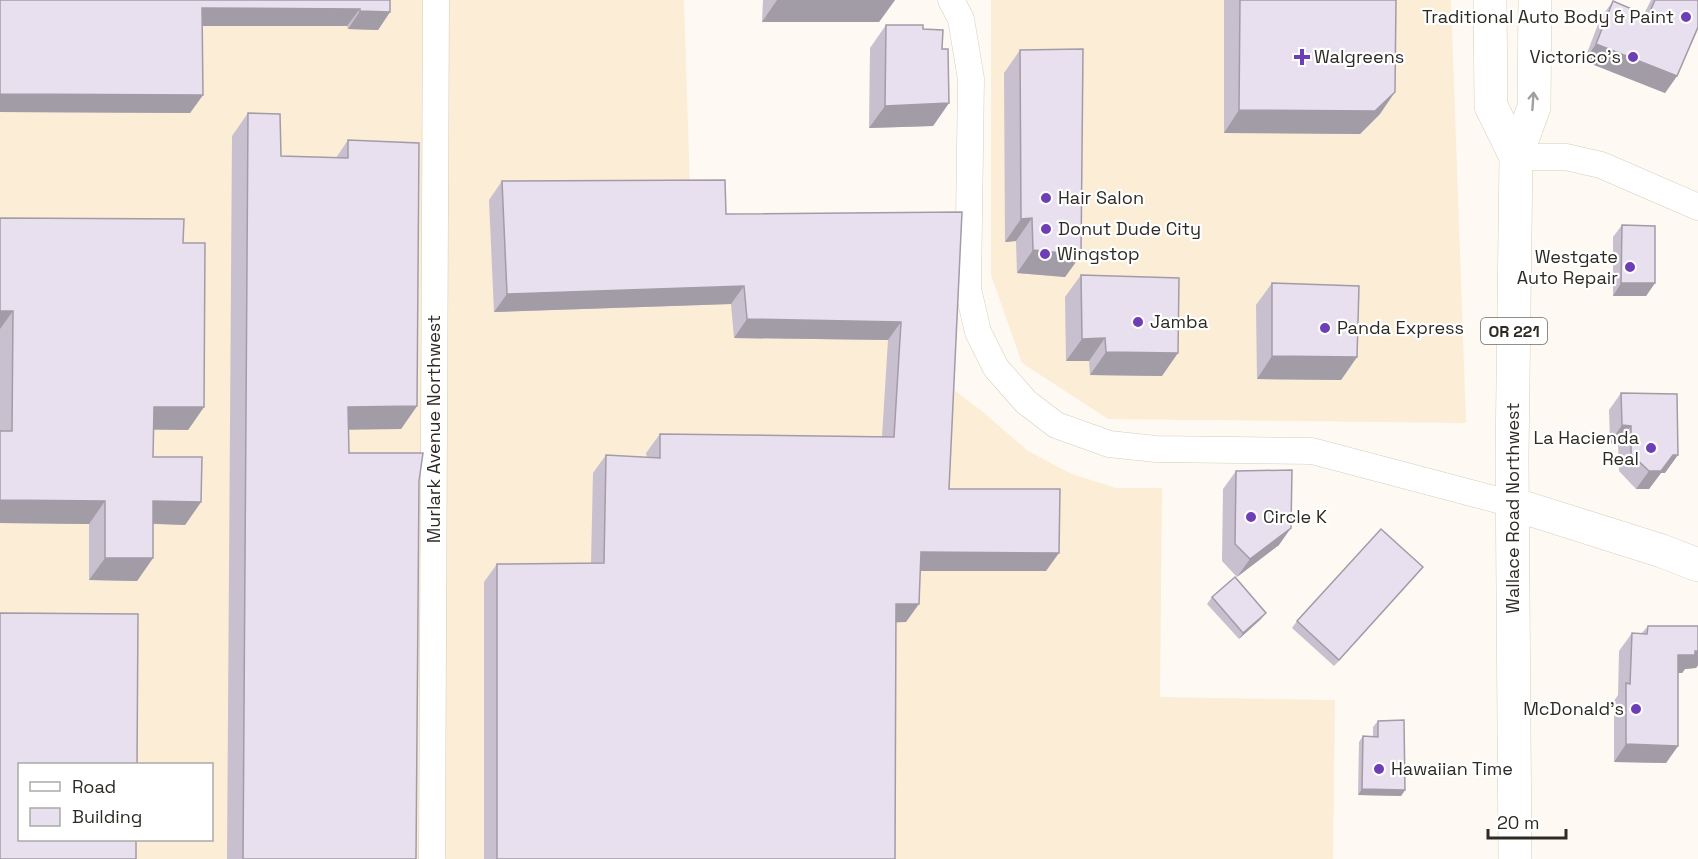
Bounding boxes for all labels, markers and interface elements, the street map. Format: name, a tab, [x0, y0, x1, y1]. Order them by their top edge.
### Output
place label: Traditional Auto Body & Paint	[1422, 5, 1674, 28]
marker: Traditional Auto Body & Paint	[1679, 10, 1693, 24]
place label: Walgreens	[1314, 45, 1404, 68]
place label: Victorico's	[1530, 45, 1621, 68]
marker: Walgreens	[1295, 50, 1309, 64]
marker: Victorico's	[1626, 50, 1640, 64]
one-way arrow	[1528, 92, 1539, 112]
place label: Hair Salon	[1058, 186, 1144, 209]
marker: Hair Salon	[1039, 191, 1053, 205]
place label: Donut Dude City	[1058, 217, 1201, 240]
marker: Donut Dude City	[1039, 222, 1053, 236]
place label: Wingstop	[1057, 242, 1140, 265]
place label: Westgate Auto Repair	[1517, 245, 1618, 289]
marker: Wingstop	[1038, 247, 1052, 261]
marker: Westgate Auto Repair	[1623, 260, 1637, 274]
place label: Jamba	[1150, 310, 1208, 333]
street label: Murlark Avenue Northwest	[422, 315, 445, 543]
marker: Jamba	[1131, 315, 1145, 329]
place label: Panda Express	[1337, 316, 1464, 339]
road number: OR 221	[1481, 318, 1547, 344]
marker: Panda Express	[1318, 321, 1332, 335]
street label: Wallace Road Northwest	[1501, 402, 1524, 614]
place label: La Hacienda Real	[1533, 426, 1639, 470]
marker: La Hacienda Real	[1644, 441, 1658, 455]
place label: Circle K	[1263, 505, 1327, 528]
marker: Circle K	[1244, 510, 1258, 524]
place label: McDonald's	[1523, 697, 1624, 720]
marker: McDonald's	[1629, 702, 1643, 716]
place label: Hawaiian Time	[1391, 757, 1513, 780]
marker: Hawaiian Time	[1372, 762, 1386, 776]
legend	[18, 763, 213, 841]
text: Road	[72, 775, 116, 798]
scale bar	[1488, 802, 1566, 840]
text: Building	[72, 805, 142, 828]
text: 20 m	[1497, 811, 1540, 834]

